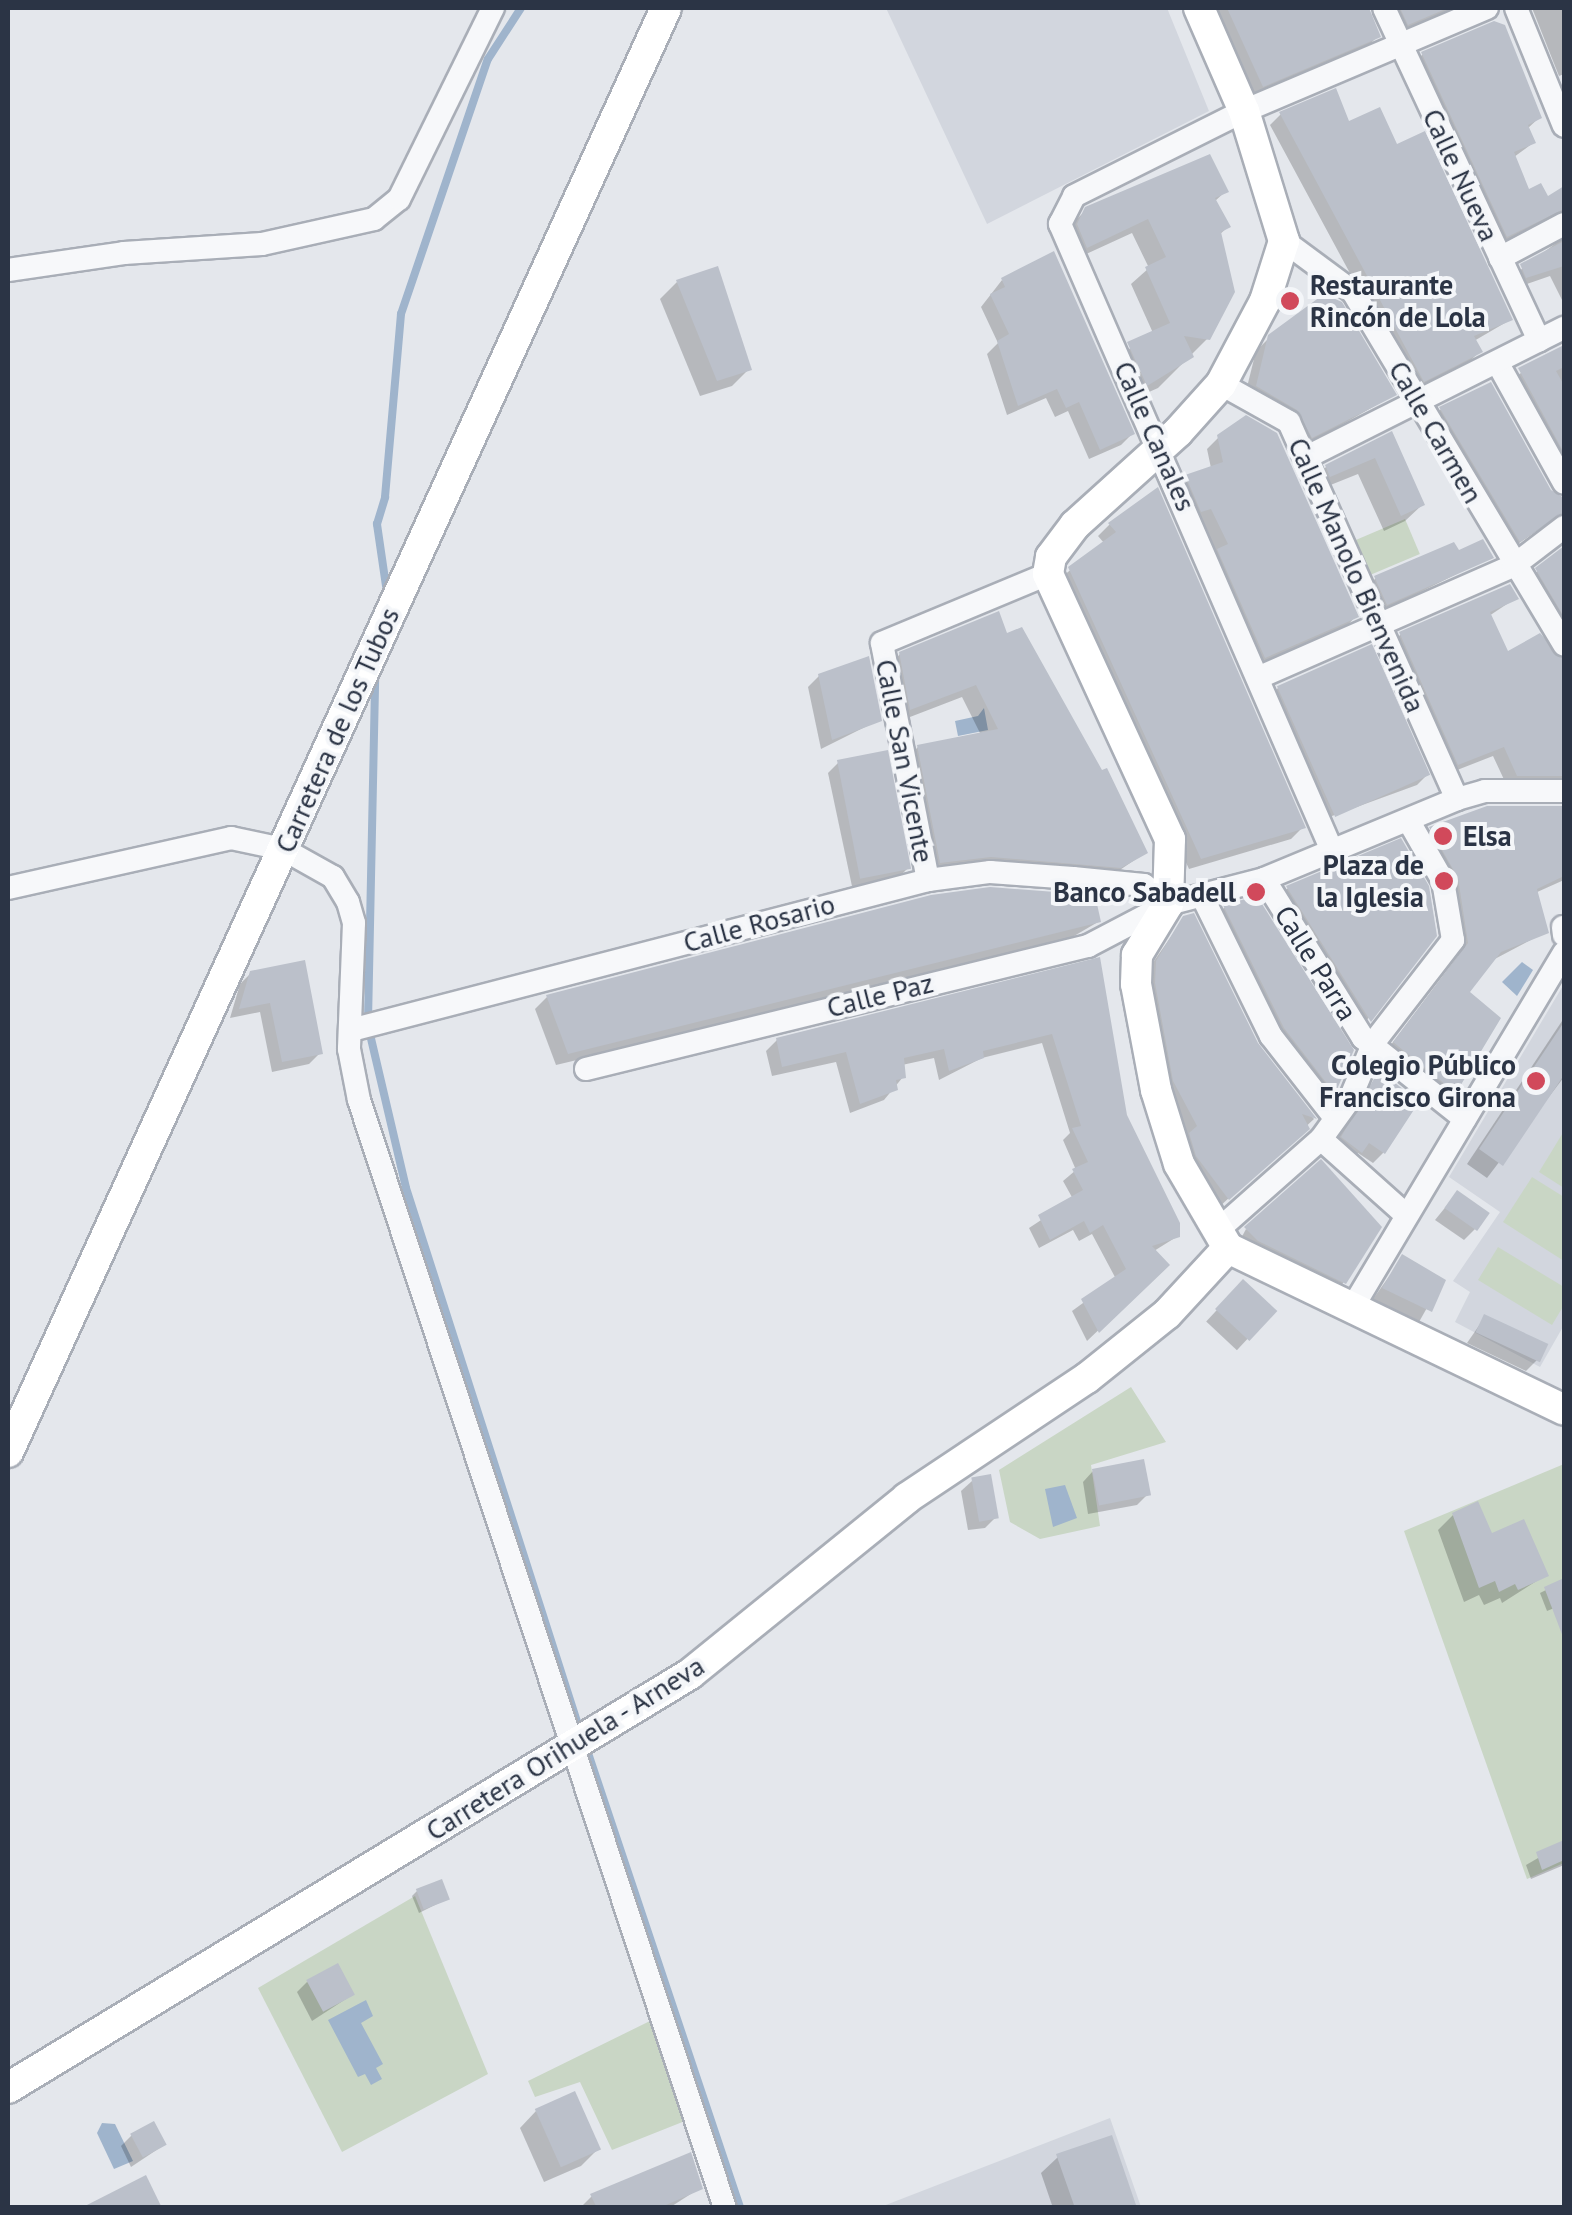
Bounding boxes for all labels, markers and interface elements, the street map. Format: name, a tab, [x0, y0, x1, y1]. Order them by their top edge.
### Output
street label: Calle Nueva	[1416, 103, 1506, 247]
place label: Restaurante Rincón de Lola	[1310, 268, 1486, 334]
marker: Restaurante Rincón de Lola	[1279, 290, 1301, 312]
street label: Calle Carmen	[1382, 355, 1490, 509]
street label: Calle Canales	[1107, 356, 1203, 516]
street label: Calle Manolo Bienvenida	[1281, 432, 1433, 718]
street label: Carretera de los Tubos	[268, 602, 406, 858]
street label: Calle San Vicente	[869, 656, 941, 866]
place label: Elsa	[1463, 819, 1512, 853]
marker: Elsa	[1432, 825, 1454, 847]
place label: Plaza de la Iglesia	[1316, 848, 1424, 914]
marker: Plaza de la Iglesia	[1433, 870, 1455, 892]
place label: Banco Sabadell	[1053, 875, 1236, 909]
marker: Banco Sabadell	[1245, 881, 1267, 903]
street label: Calle Rosario	[680, 887, 838, 959]
street label: Calle Parra	[1268, 899, 1364, 1027]
street label: Calle Paz	[823, 966, 937, 1024]
place label: Colegio Público Francisco Girona	[1319, 1048, 1516, 1114]
marker: Colegio Público Francisco Girona	[1525, 1070, 1547, 1092]
street label: Carretera Orihuela - Arneva	[417, 1647, 713, 1849]

